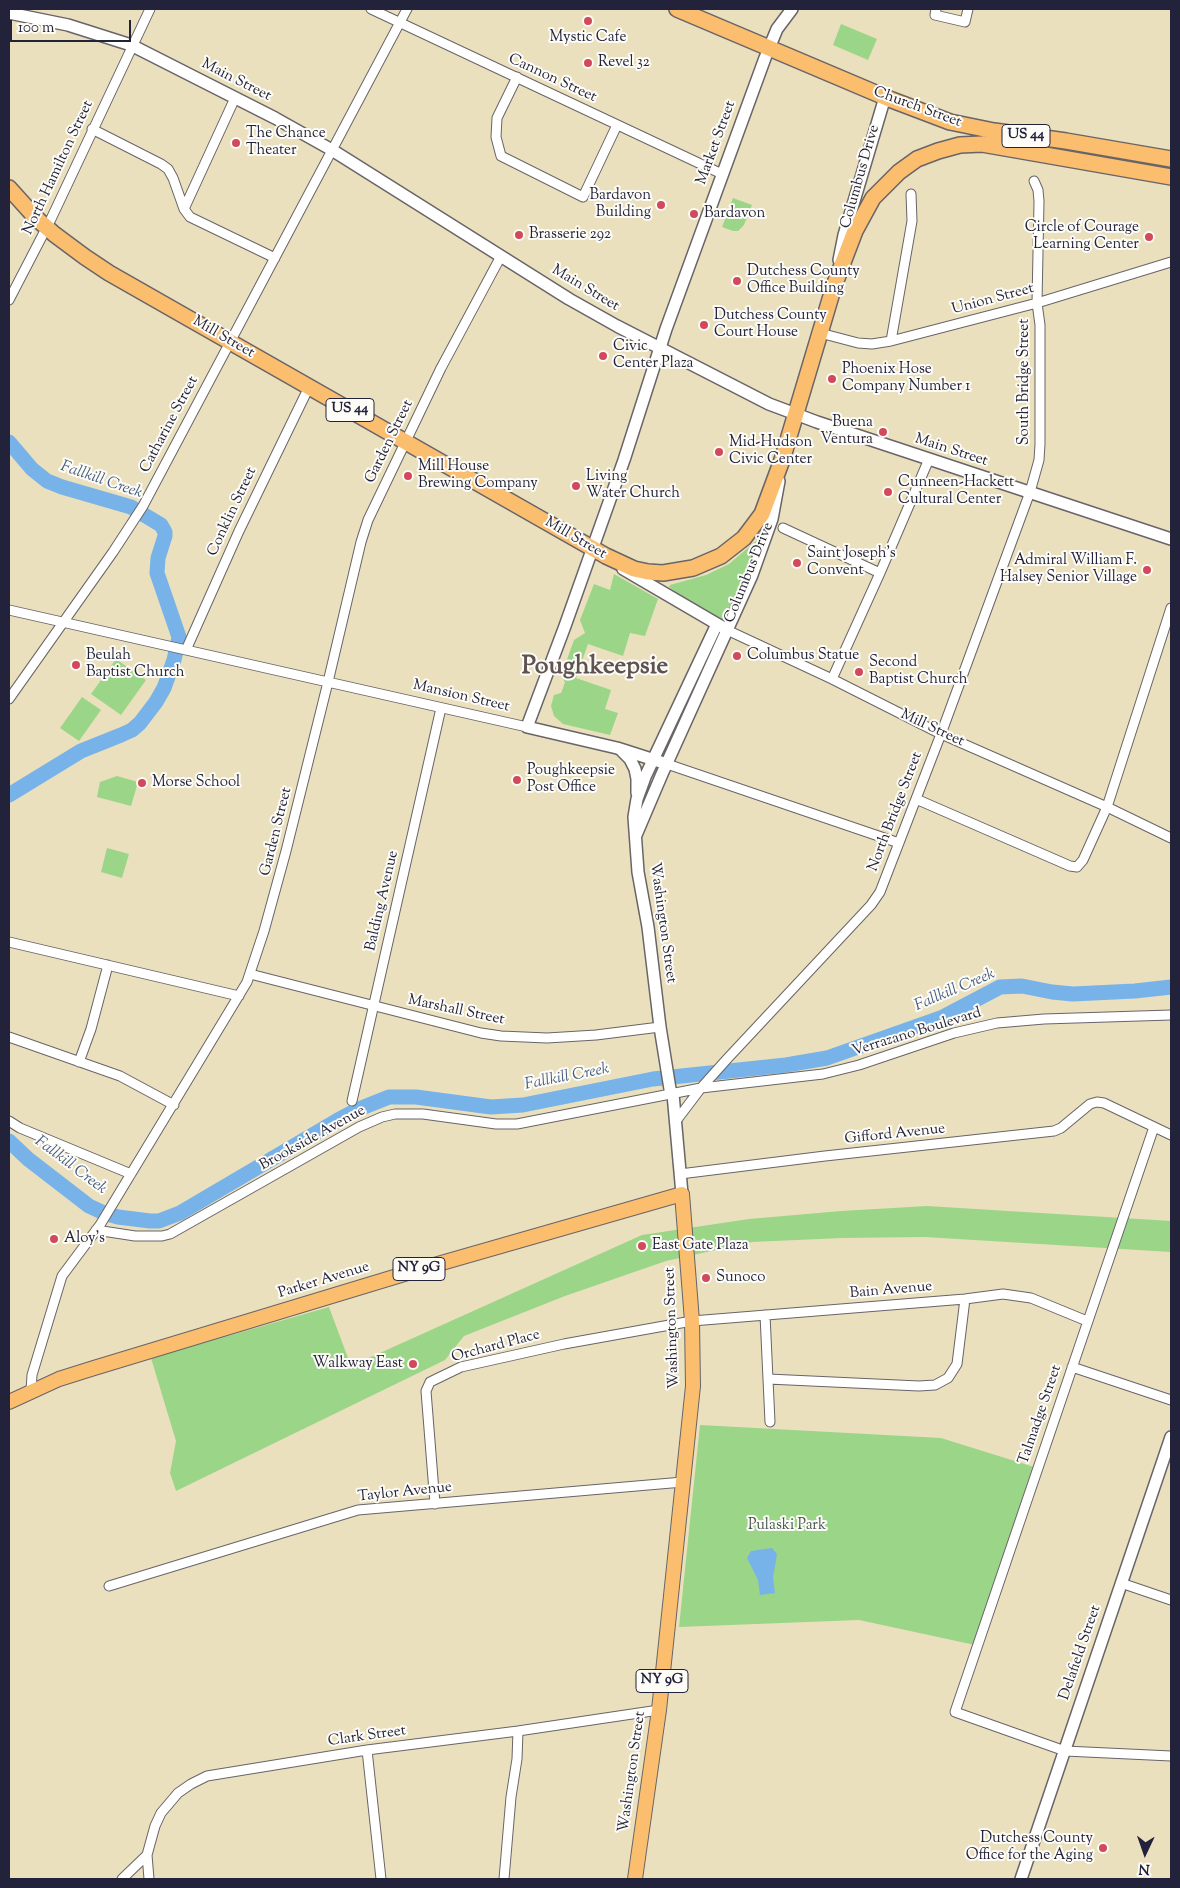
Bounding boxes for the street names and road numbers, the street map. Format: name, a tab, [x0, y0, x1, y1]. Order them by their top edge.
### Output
street label: Cannon Street	[505, 51, 599, 107]
street label: Main Street	[198, 56, 274, 106]
street label: Church Street	[870, 84, 964, 132]
street label: North Hamilton Street	[20, 98, 98, 238]
street label: Market Street	[694, 99, 740, 187]
street label: Columbus Drive	[838, 123, 884, 231]
road number: US 44	[1002, 124, 1050, 148]
street label: Main Street	[548, 262, 622, 316]
street label: Union Street	[950, 280, 1036, 320]
street label: Mill Street	[189, 313, 257, 363]
street label: South Bridge Street	[1016, 319, 1034, 445]
street label: Catharine Street	[137, 374, 203, 476]
street label: Garden Street	[362, 397, 418, 487]
road number: US 44	[326, 398, 374, 422]
street label: Main Street	[912, 431, 990, 471]
street label: Conklin Street	[205, 465, 261, 559]
street label: Mill Street	[541, 514, 609, 564]
street label: Columbus Drive	[722, 520, 778, 626]
street label: Mansion Street	[411, 677, 511, 717]
street label: Mill Street	[897, 706, 967, 752]
street label: North Bridge Street	[865, 750, 927, 874]
street label: Garden Street	[257, 786, 297, 878]
street label: Balding Avenue	[363, 849, 403, 953]
street label: Washington Street	[645, 861, 679, 985]
street label: Marshall Street	[406, 992, 506, 1030]
street label: Verrazano Boulevard	[850, 1005, 984, 1061]
street label: Brookside Avenue	[257, 1102, 369, 1176]
street label: Gifford Avenue	[844, 1121, 946, 1149]
road number: NY 9G	[393, 1258, 445, 1280]
street label: Parker Avenue	[276, 1259, 372, 1303]
street label: Washington Street	[662, 1267, 684, 1389]
street label: Bain Avenue	[849, 1278, 933, 1304]
street label: Orchard Place	[450, 1327, 542, 1367]
street label: Talmadge Street	[1016, 1363, 1066, 1467]
street label: Taylor Avenue	[357, 1479, 453, 1507]
street label: Delafield Street	[1056, 1603, 1106, 1703]
road number: NY 9G	[636, 1670, 688, 1692]
street label: Washington Street	[616, 1710, 650, 1834]
street label: Clark Street	[327, 1723, 407, 1751]

